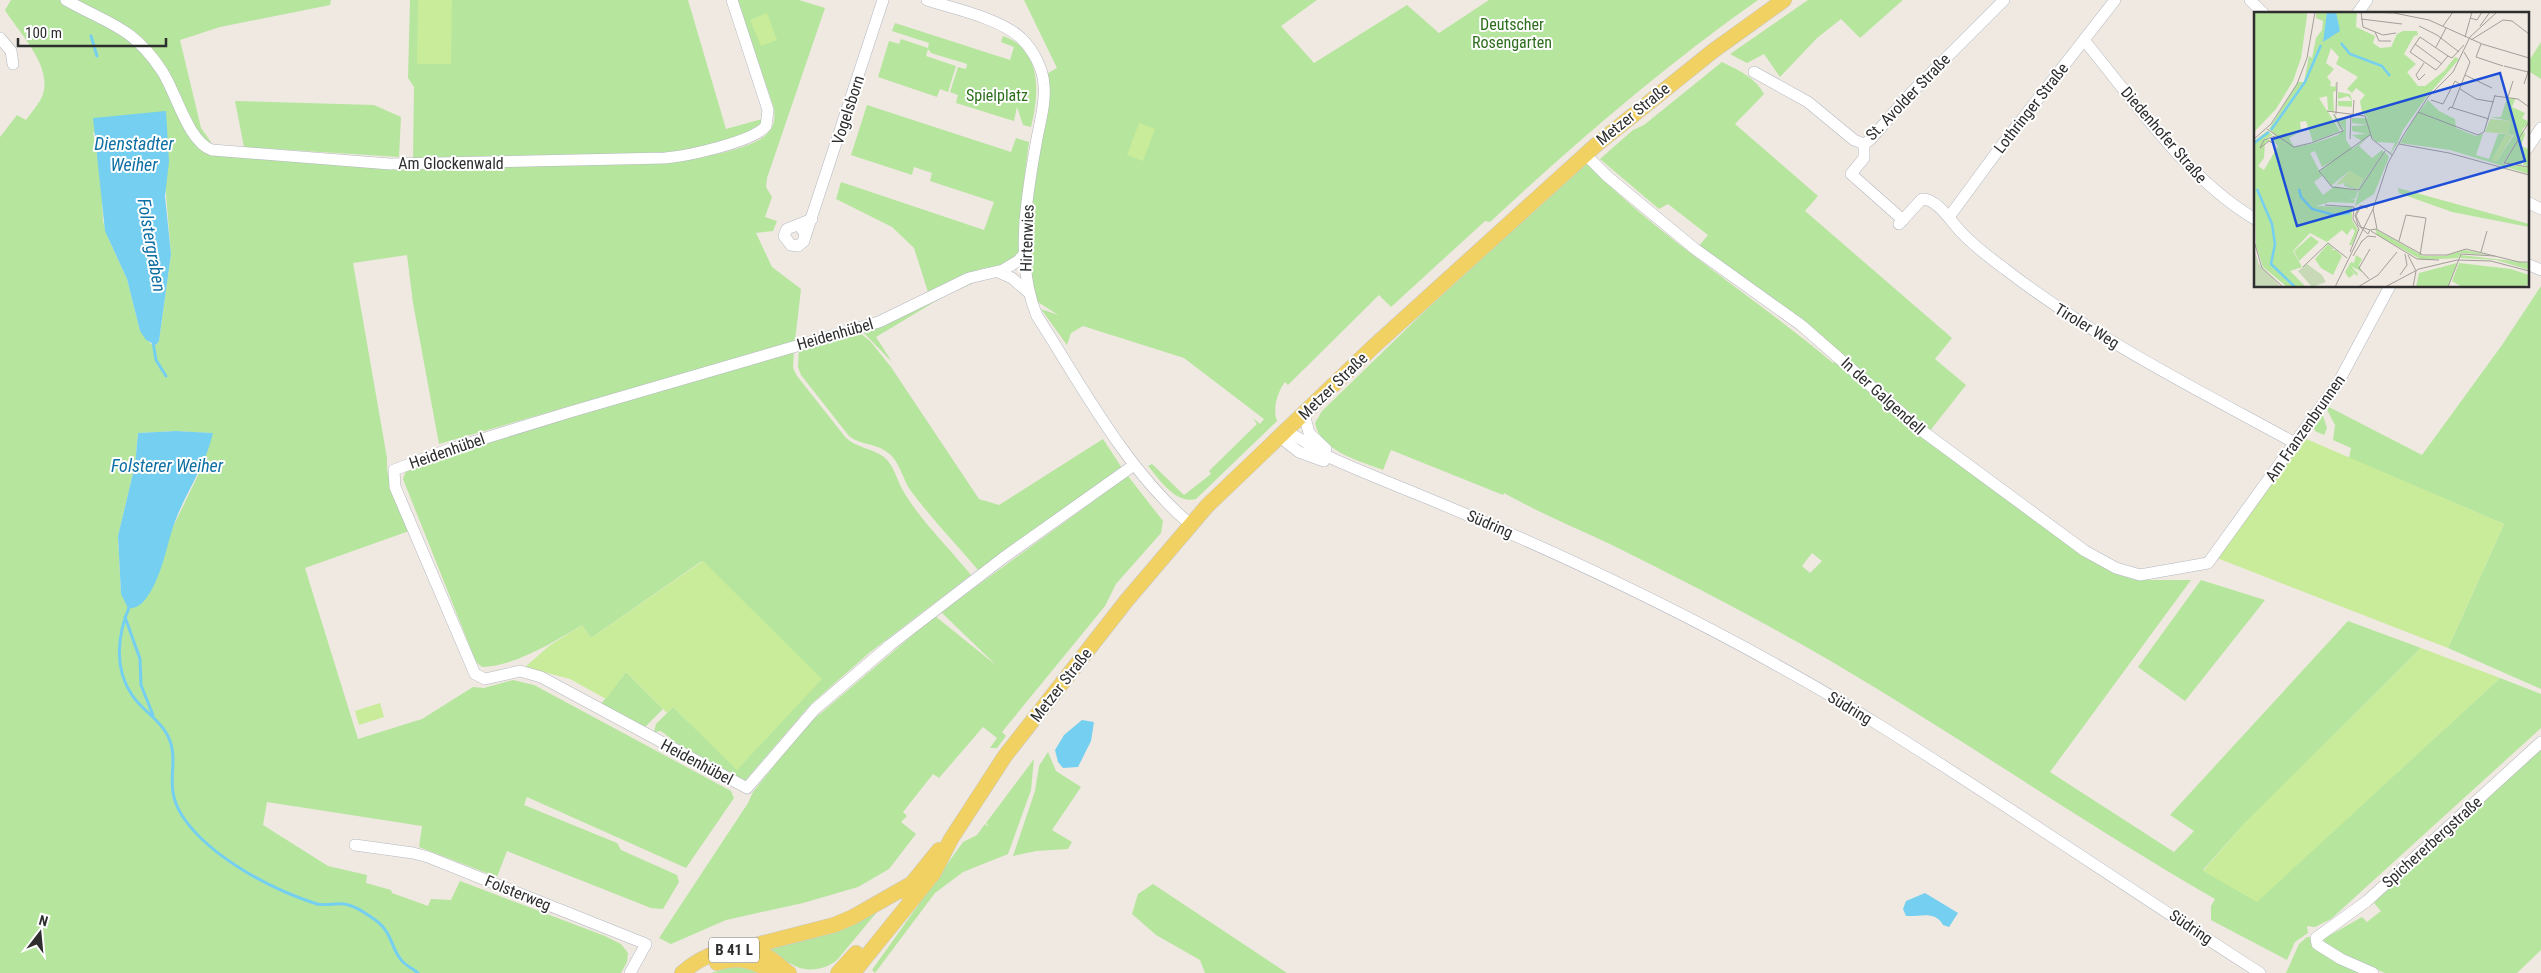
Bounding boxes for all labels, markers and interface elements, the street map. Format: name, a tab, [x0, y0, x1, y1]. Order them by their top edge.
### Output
inset map	[2254, 12, 2528, 288]
scale bar	[18, 15, 165, 47]
park label: Deutscher Rosengarten	[1472, 15, 1552, 52]
text: 100 m	[25, 24, 62, 42]
street label: St. Avolder Straße	[1862, 50, 1954, 144]
street label: Lothringer Straße	[1990, 59, 2072, 157]
street label: Vogelsborn	[828, 73, 868, 147]
street label: Metzer Straße	[1593, 79, 1673, 149]
street label: Diedenhofer Straße	[2117, 83, 2211, 187]
park label: Spielplatz	[966, 86, 1028, 105]
water label: Dienstadter Weiher	[94, 133, 174, 175]
street label: Am Glockenwald	[398, 154, 504, 173]
water label: Folstergraben	[133, 197, 171, 293]
street label: Hirtenwies	[1016, 204, 1038, 272]
street label: Tiroler Weg	[2051, 299, 2123, 353]
street label: Heidenhübel	[795, 314, 875, 354]
street label: Metzer Straße	[1295, 348, 1371, 424]
street label: In der Galgendell	[1837, 353, 1929, 439]
street label: Am Franzenbrunnen	[2261, 371, 2349, 485]
street label: Heidenhübel	[407, 429, 487, 473]
water label: Folsterer Weiher	[111, 455, 224, 476]
street label: Südring	[1464, 506, 1516, 542]
street label: Metzer Straße	[1026, 644, 1096, 726]
street label: Südring	[1824, 687, 1876, 729]
street label: Heidenhübel	[658, 735, 736, 789]
street label: Spichererbergstraße	[2378, 792, 2486, 892]
street label: Folsterweg	[482, 871, 554, 915]
street label: Südring	[2166, 906, 2216, 948]
north arrow	[15, 908, 65, 958]
text: N	[37, 912, 50, 929]
road number: B 41 L	[709, 938, 759, 962]

